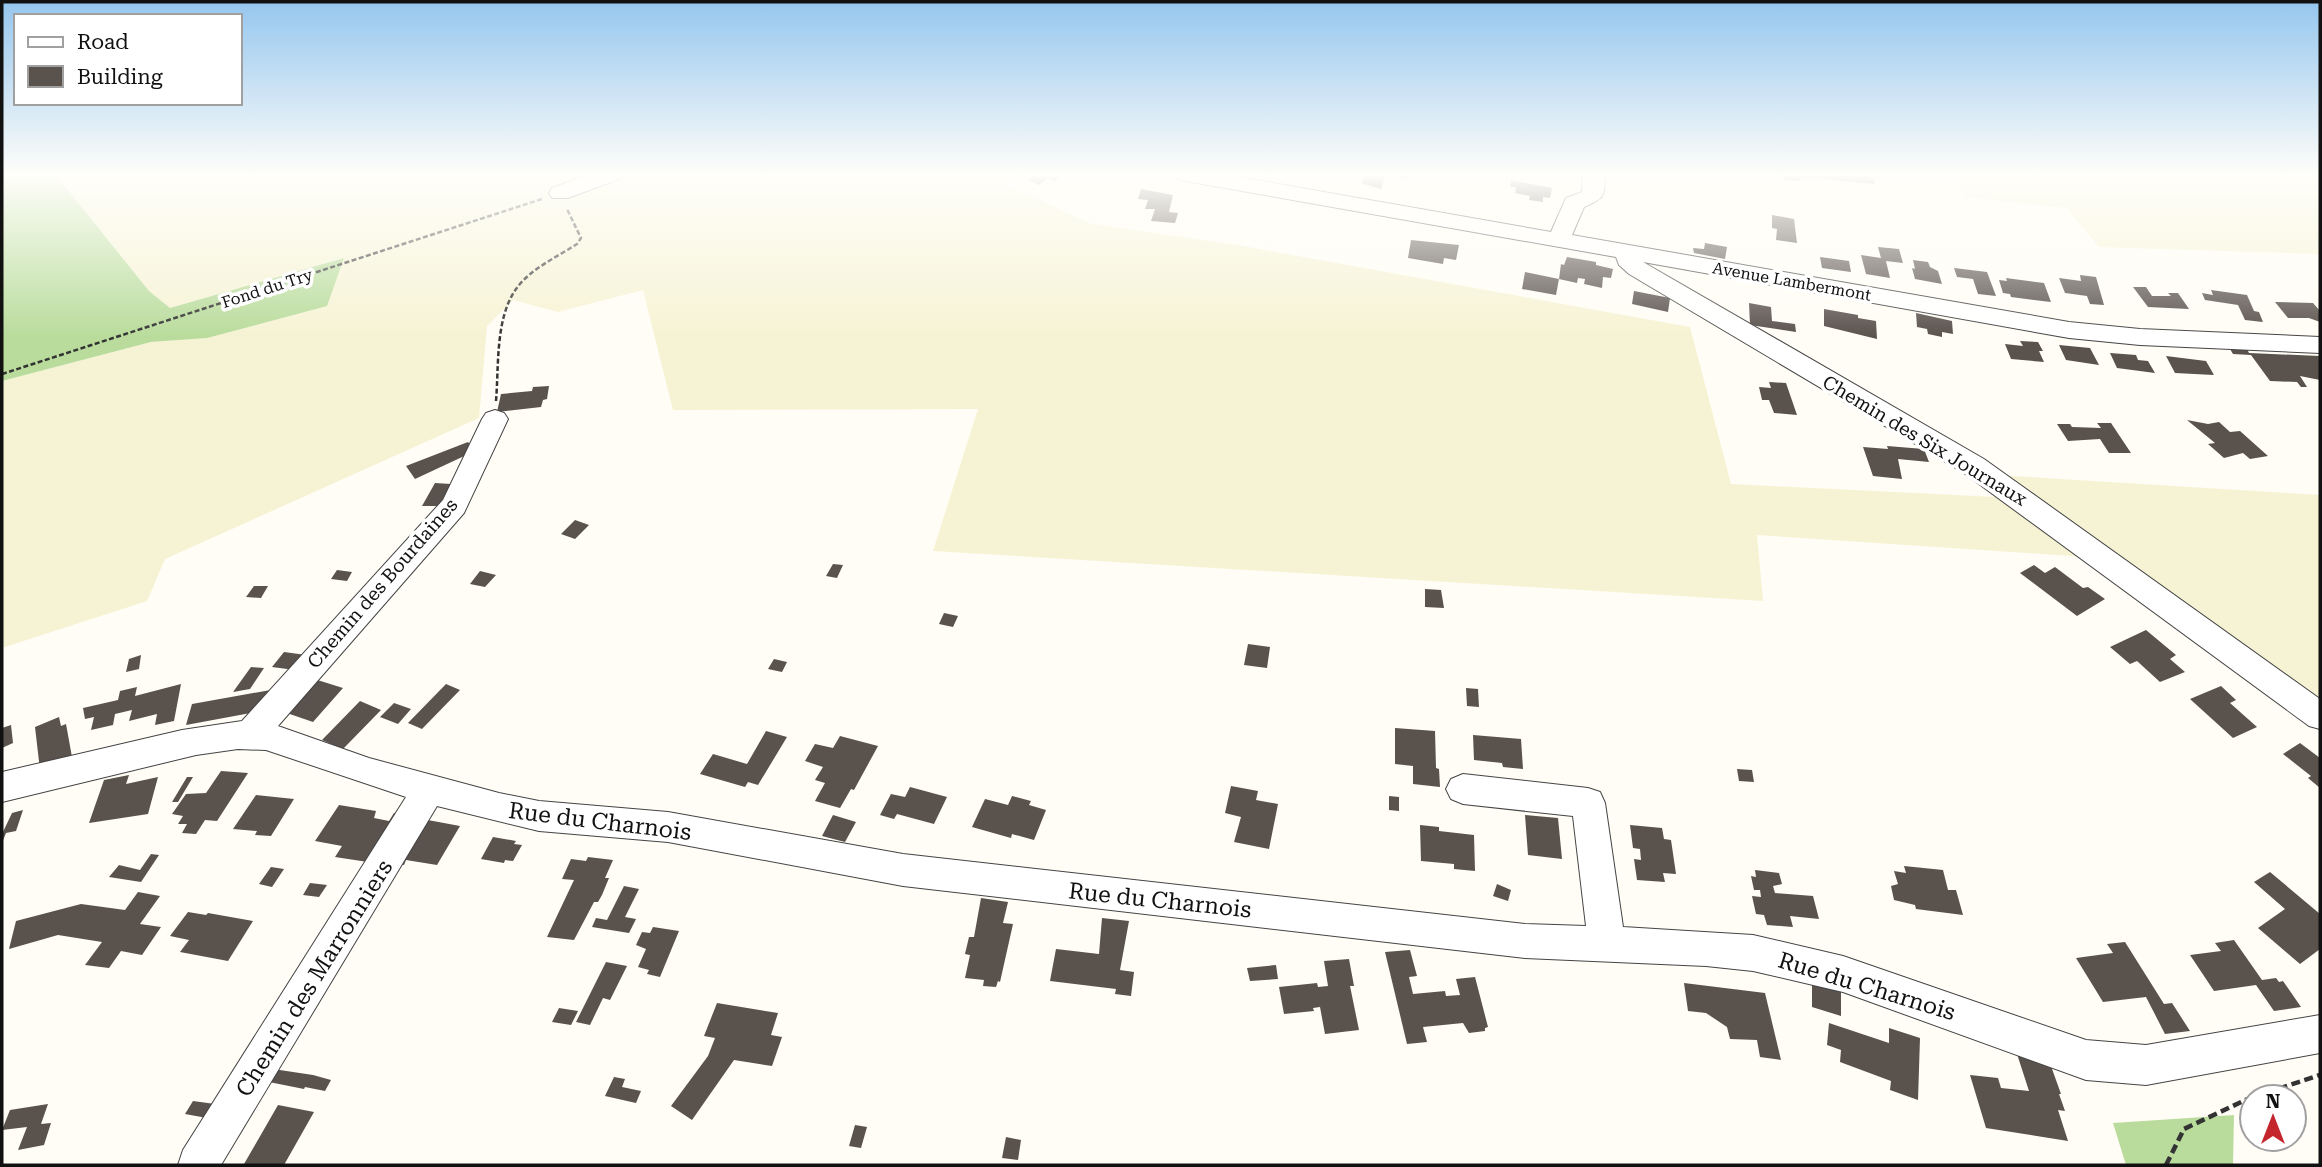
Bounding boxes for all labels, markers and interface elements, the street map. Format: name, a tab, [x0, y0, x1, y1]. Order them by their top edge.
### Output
legend	[14, 14, 242, 105]
text: Road	[77, 30, 129, 54]
text: Building	[77, 65, 163, 89]
street label: Avenue Lambermont	[1711, 258, 1873, 305]
street label: Fond du Try	[219, 265, 316, 312]
street label: Chemin des Six Journaux	[1818, 370, 2031, 511]
street label: Chemin des Bourdaines	[302, 494, 462, 673]
street label: Rue du Charnois	[507, 797, 693, 846]
street label: Chemin des Marronniers	[230, 855, 399, 1102]
street label: Rue du Charnois	[1067, 877, 1253, 924]
street label: Rue du Charnois	[1775, 947, 1959, 1026]
north arrow	[2238, 1083, 2308, 1153]
text: N	[2266, 1090, 2281, 1113]

